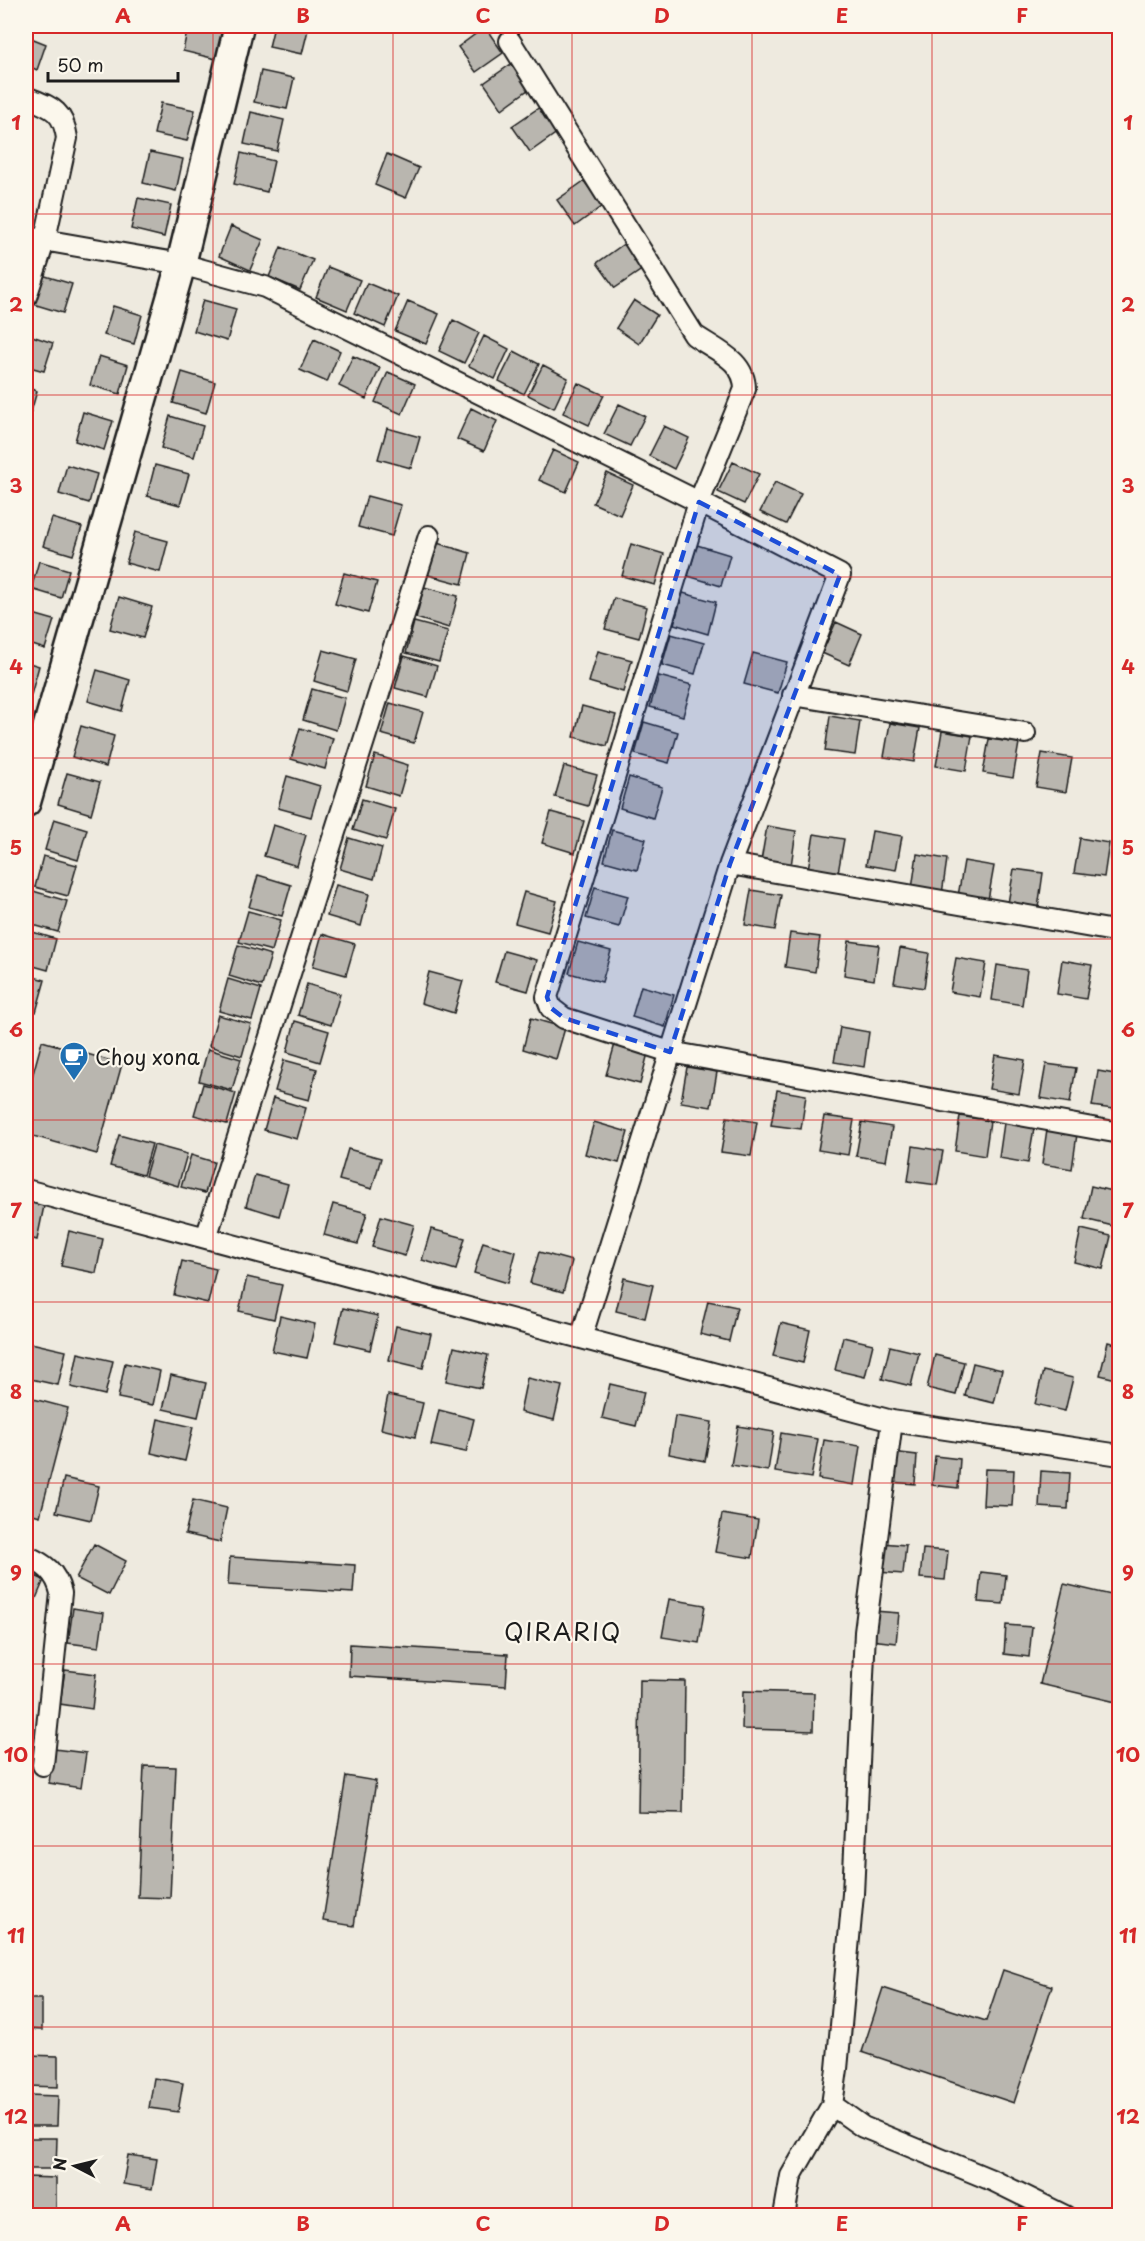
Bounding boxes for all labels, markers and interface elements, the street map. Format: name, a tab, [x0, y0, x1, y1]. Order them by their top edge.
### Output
text: A	[115, 0, 131, 30]
text: B	[296, 0, 310, 30]
text: C	[475, 0, 491, 30]
text: D	[654, 0, 670, 30]
text: E	[836, 0, 848, 30]
text: F	[1016, 0, 1028, 30]
scale bar	[48, 45, 178, 83]
text: 50 m	[57, 51, 104, 78]
text: 1	[11, 107, 21, 137]
text: 1	[1123, 107, 1133, 137]
text: 2	[9, 289, 23, 319]
text: 2	[1121, 289, 1135, 319]
text: 3	[9, 470, 23, 500]
text: 3	[1121, 470, 1135, 500]
text: 4	[9, 651, 23, 681]
text: 4	[1121, 651, 1135, 681]
text: 5	[10, 832, 22, 862]
text: 5	[1122, 832, 1134, 862]
text: 6	[9, 1014, 23, 1044]
text: 6	[1121, 1014, 1135, 1044]
cafe icon: Choy xona	[58, 1040, 90, 1082]
place label: Choy xona	[95, 1040, 200, 1072]
text: 7	[10, 1195, 22, 1225]
text: 7	[1122, 1195, 1134, 1225]
text: 8	[10, 1376, 22, 1406]
text: 8	[1122, 1376, 1134, 1406]
text: 9	[10, 1557, 22, 1587]
text: 9	[1122, 1557, 1134, 1587]
district label: QIRARIQ	[504, 1613, 622, 1649]
text: 10	[4, 1739, 28, 1769]
text: 10	[1116, 1739, 1140, 1769]
text: 11	[7, 1920, 25, 1950]
text: 11	[1119, 1920, 1137, 1950]
text: 12	[4, 2101, 28, 2131]
text: 12	[1116, 2101, 1140, 2131]
north arrow	[45, 2136, 105, 2196]
text: N	[46, 2156, 72, 2172]
text: A	[115, 2208, 131, 2238]
text: B	[296, 2208, 310, 2238]
text: C	[475, 2208, 491, 2238]
text: D	[654, 2208, 670, 2238]
text: E	[836, 2208, 848, 2238]
text: F	[1016, 2208, 1028, 2238]

